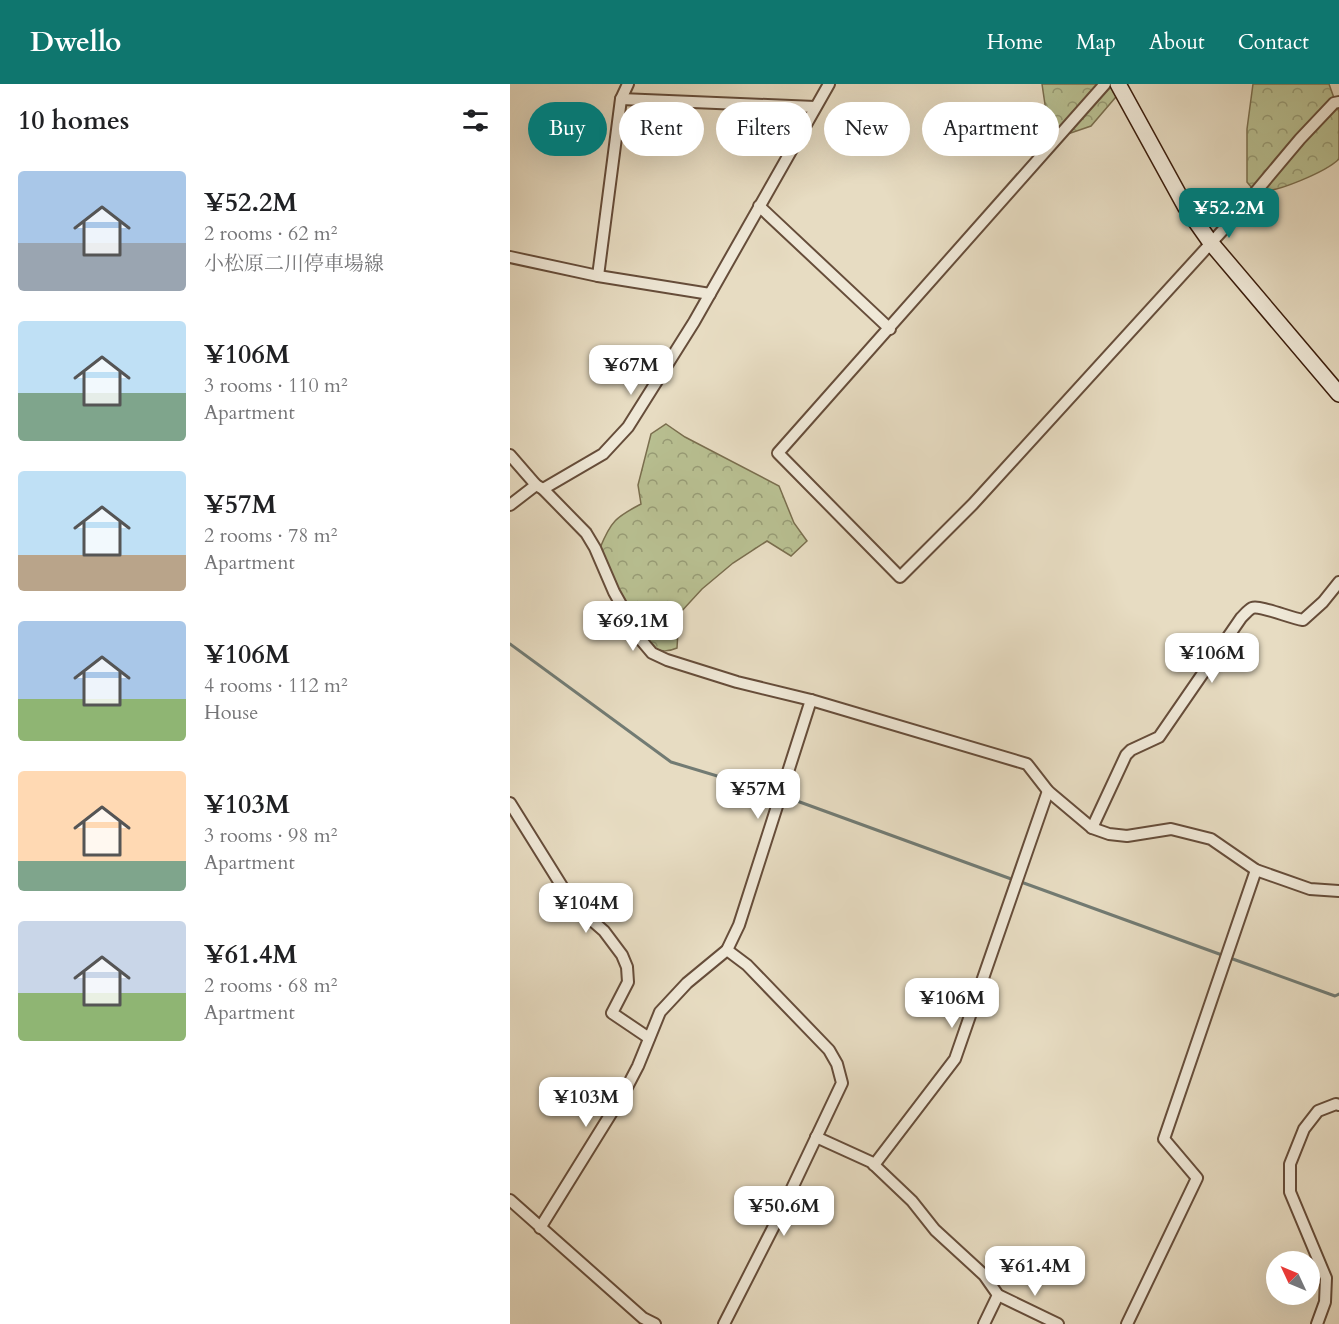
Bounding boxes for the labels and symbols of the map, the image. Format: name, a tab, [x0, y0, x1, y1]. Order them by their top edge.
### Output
pin: ¥52.2M	[1180, 188, 1278, 239]
pin: ¥67M	[595, 345, 667, 396]
pin: ¥69.1M	[584, 601, 682, 652]
pin: ¥106M	[1170, 633, 1254, 684]
pin: ¥57M	[722, 769, 794, 820]
pin: ¥104M	[544, 883, 628, 934]
pin: ¥106M	[910, 978, 994, 1029]
pin: ¥103M	[544, 1077, 628, 1128]
pin: ¥50.6M	[735, 1186, 833, 1237]
pin: ¥61.4M	[986, 1246, 1084, 1297]
north arrow	[1266, 1251, 1320, 1305]

